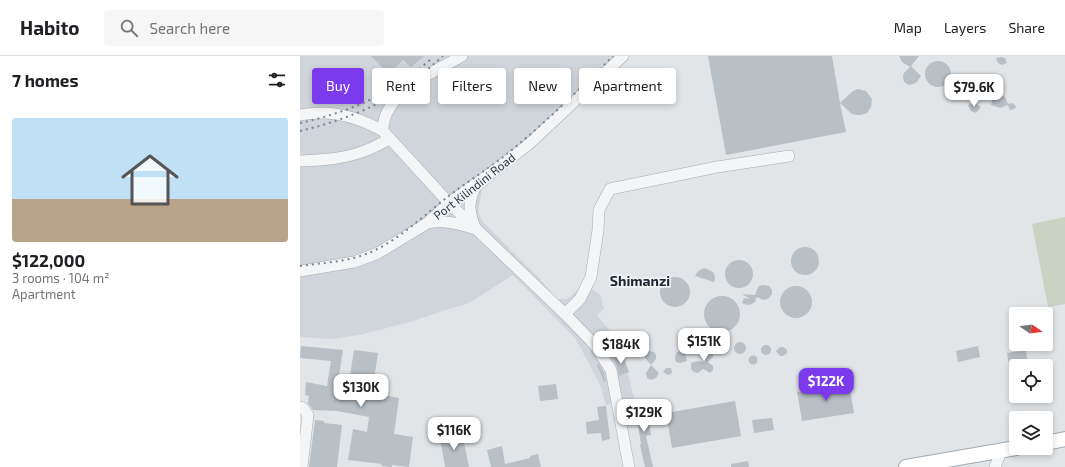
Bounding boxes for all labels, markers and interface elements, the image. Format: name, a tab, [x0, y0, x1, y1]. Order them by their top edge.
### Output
search box	[104, 10, 384, 46]
text: Habito	[20, 16, 80, 39]
icon: search	[118, 17, 140, 39]
text: Search here	[150, 19, 230, 37]
text: Map	[894, 19, 922, 36]
text: Layers	[944, 19, 986, 36]
text: Share	[1008, 19, 1045, 36]
chip: Buy	[312, 68, 364, 104]
chip: Rent	[372, 68, 430, 104]
chip: Filters	[438, 68, 506, 104]
chip: New	[514, 68, 571, 104]
chip: Apartment	[579, 68, 676, 104]
icon: filters	[266, 69, 288, 91]
text: 7 homes	[12, 70, 79, 90]
pin: $79.6K	[941, 74, 1007, 108]
text: $79.6K	[953, 79, 995, 95]
icon: home	[114, 144, 186, 216]
street label: Port Kilindini Road	[430, 150, 518, 222]
text: $122,000	[12, 250, 85, 270]
text: 3 rooms · 104 m²	[12, 270, 109, 286]
district label: Shimanzi	[610, 272, 670, 289]
text: Apartment	[12, 286, 76, 302]
north arrow	[1009, 307, 1053, 351]
map controls	[1009, 307, 1053, 455]
pin: $151K	[676, 328, 732, 362]
pin: $184K	[593, 331, 649, 365]
text: $151K	[687, 333, 721, 349]
text: $184K	[602, 336, 640, 352]
button: locate	[1009, 359, 1053, 403]
pin: $122K	[798, 368, 854, 402]
text: $122K	[808, 373, 844, 389]
pin: $130K	[333, 374, 389, 408]
text: $130K	[343, 379, 379, 395]
pin: $129K	[616, 399, 672, 433]
text: $129K	[626, 404, 662, 420]
button: layers	[1009, 411, 1053, 455]
pin: $116K	[426, 417, 482, 451]
text: $116K	[437, 422, 471, 438]

